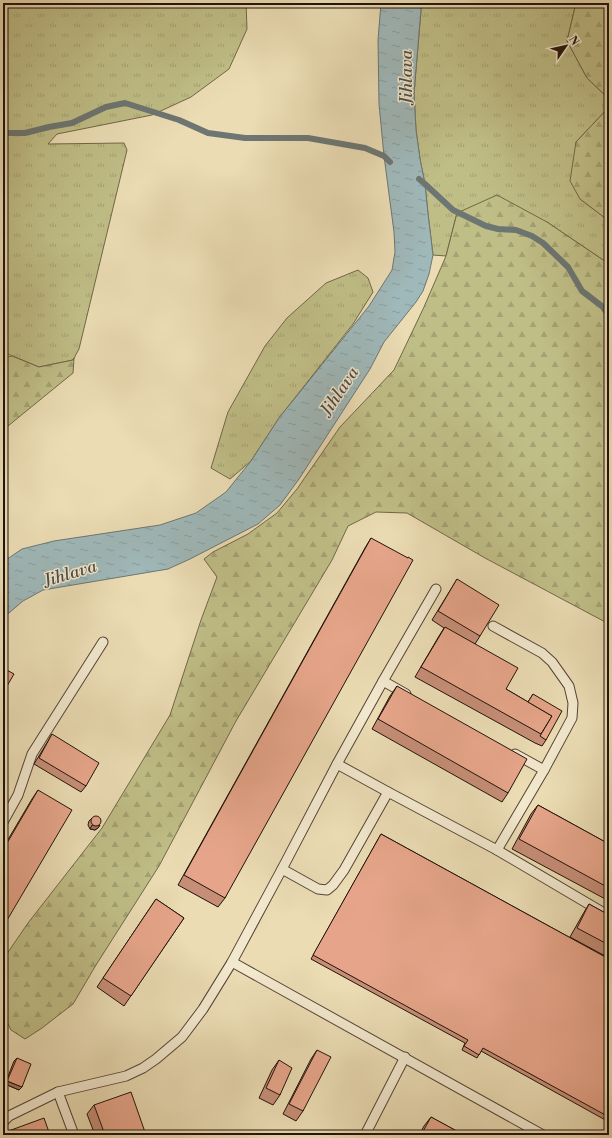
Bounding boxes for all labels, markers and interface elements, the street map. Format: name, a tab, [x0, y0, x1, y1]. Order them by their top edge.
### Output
north arrow	[546, 26, 586, 66]
text: N	[565, 33, 582, 49]
water label: Jihlava	[396, 50, 418, 106]
water label: Jihlava	[315, 363, 364, 422]
water label: Jihlava	[39, 555, 100, 593]

